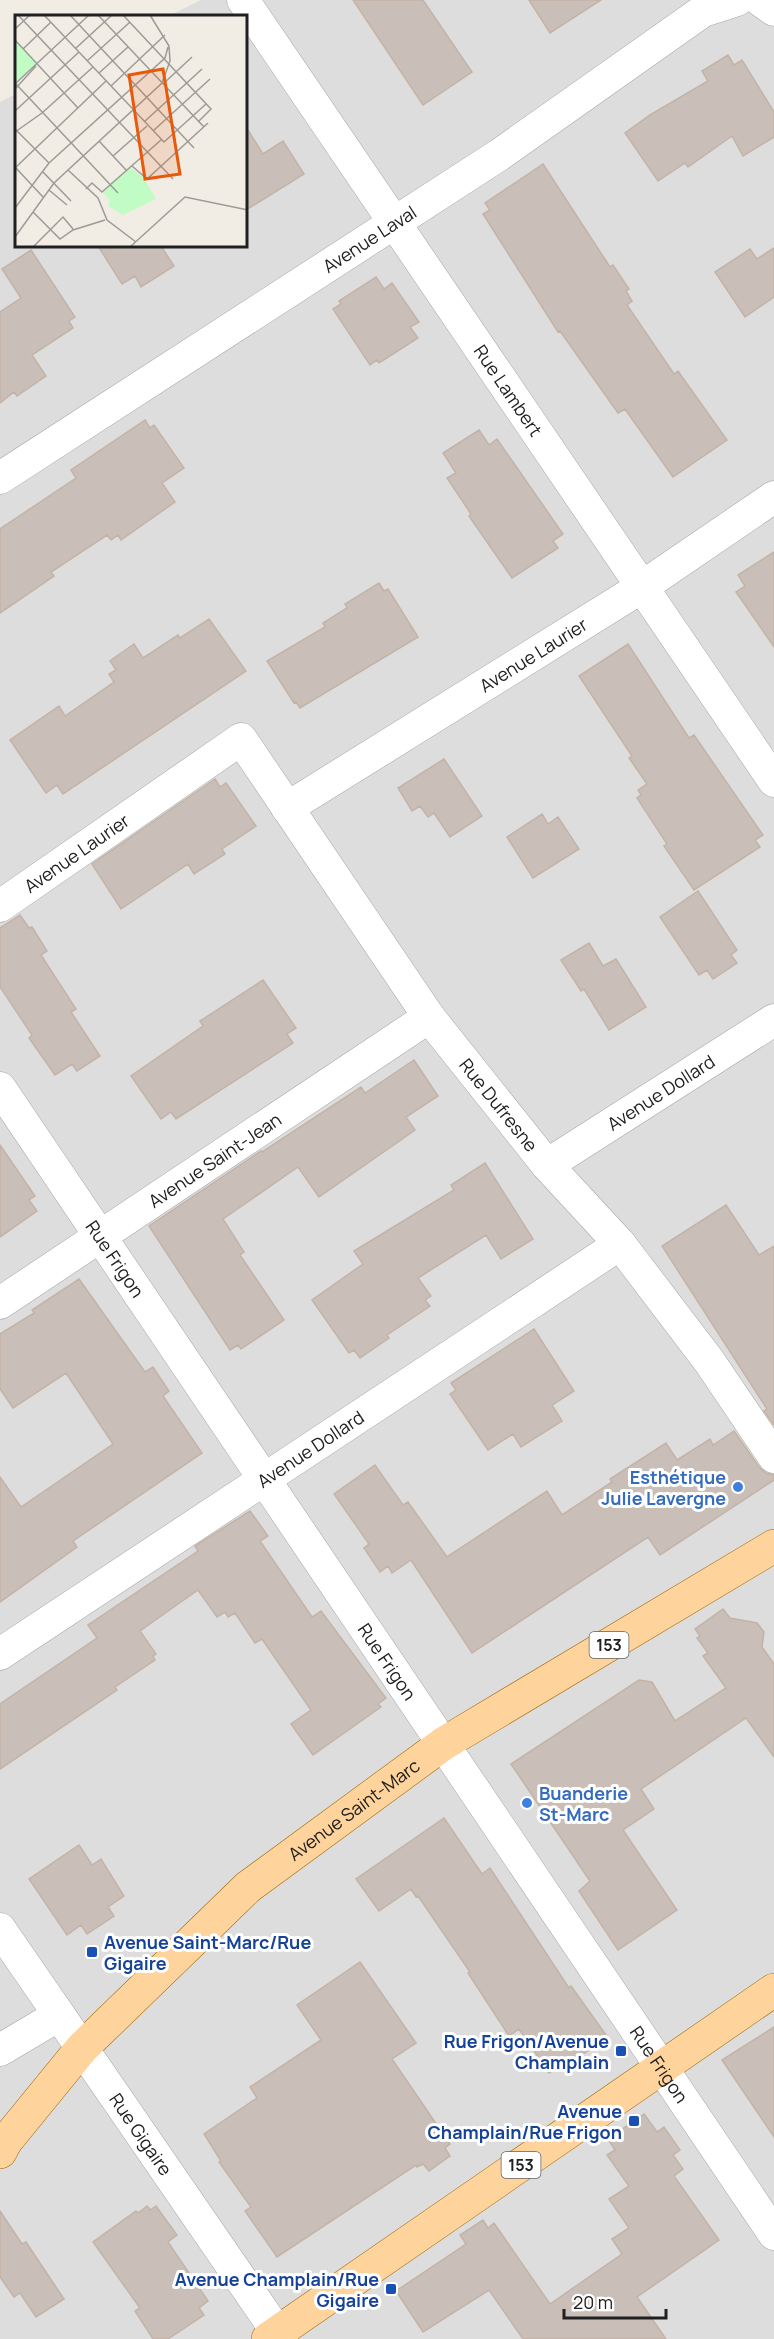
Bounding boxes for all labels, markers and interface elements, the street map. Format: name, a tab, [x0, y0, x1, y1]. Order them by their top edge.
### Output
inset map	[15, 15, 248, 248]
street label: Avenue Laval	[318, 200, 421, 278]
street label: Rue Lambert	[469, 340, 548, 441]
street label: Avenue Laurier	[475, 612, 592, 697]
street label: Avenue Laurier	[19, 808, 134, 898]
street label: Avenue Dollard	[602, 1049, 719, 1136]
street label: Rue Dufresne	[454, 1053, 544, 1156]
street label: Avenue Saint-Jean	[144, 1107, 286, 1213]
street label: Rue Frigon	[81, 1216, 150, 1302]
street label: Avenue Dollard	[252, 1405, 368, 1493]
place label: Esthétique Julie Lavergne	[601, 1465, 726, 1510]
marker: Esthétique Julie Lavergne	[731, 1480, 745, 1494]
street label: Rue Frigon	[353, 1618, 422, 1705]
road number: 153	[590, 1632, 628, 1658]
street label: Avenue Saint-Marc	[283, 1753, 424, 1866]
place label: Buanderie St-Marc	[539, 1781, 628, 1826]
marker: Buanderie St-Marc	[520, 1796, 534, 1810]
place label: Avenue Saint-Marc/Rue Gigaire	[104, 1930, 311, 1975]
marker: Avenue Saint-Marc/Rue Gigaire	[85, 1945, 99, 1959]
street label: Rue Frigon	[625, 2021, 694, 2107]
place label: Rue Frigon/Avenue Champlain	[444, 2029, 609, 2074]
marker: Rue Frigon/Avenue Champlain	[614, 2044, 628, 2058]
street label: Rue Gigaire	[104, 2088, 178, 2180]
place label: Avenue Champlain/Rue Frigon	[428, 2099, 622, 2144]
marker: Avenue Champlain/Rue Frigon	[627, 2114, 641, 2128]
road number: 153	[502, 2152, 540, 2178]
place label: Avenue Champlain/Rue Gigaire	[175, 2267, 379, 2312]
marker: Avenue Champlain/Rue Gigaire	[384, 2282, 398, 2296]
scale bar	[564, 2282, 666, 2320]
text: 20 m	[573, 2290, 613, 2314]

